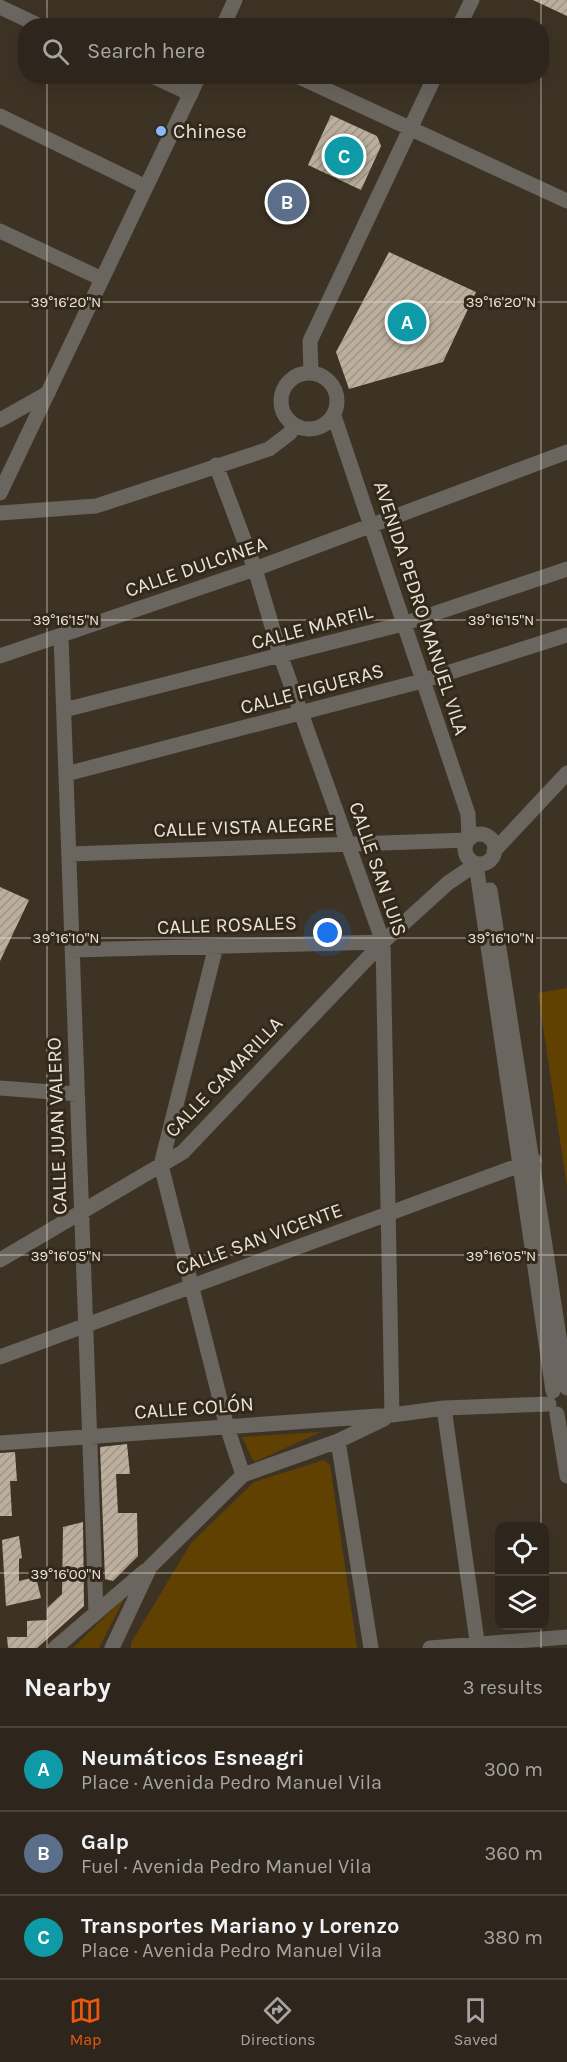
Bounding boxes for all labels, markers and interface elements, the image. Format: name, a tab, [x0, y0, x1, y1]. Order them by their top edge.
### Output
search box	[18, 18, 549, 84]
icon: search	[39, 35, 72, 68]
text: Search here	[87, 38, 205, 64]
place label: Chinese	[173, 120, 246, 143]
marker: Chinese	[154, 124, 168, 138]
pin: C	[324, 134, 364, 178]
pin: B	[268, 180, 306, 224]
text: 39°16'20"N	[31, 293, 101, 311]
text: 39°16'20"N	[466, 293, 536, 311]
pin: A	[388, 300, 426, 344]
street label: AVENIDA PEDRO MANUEL VILA	[369, 478, 473, 738]
street label: CALLE DULCINEA	[122, 532, 270, 602]
street label: CALLE MARFIL	[249, 600, 376, 654]
text: 39°16'15"N	[33, 611, 99, 629]
text: 39°16'15"N	[468, 611, 534, 629]
street label: CALLE FIGUERAS	[238, 659, 386, 719]
street label: CALLE SAN LUIS	[344, 799, 412, 939]
street label: CALLE VISTA ALEGRE	[153, 812, 335, 842]
street label: CALLE ROSALES	[157, 911, 297, 939]
your location	[313, 918, 342, 947]
text: 39°16'10"N	[33, 929, 99, 947]
text: 39°16'10"N	[468, 929, 534, 947]
street label: CALLE CAMARILLA	[161, 1012, 287, 1142]
street label: CALLE JUAN VALERO	[42, 1037, 72, 1215]
street label: CALLE SAN VICENTE	[172, 1198, 346, 1280]
text: 39°16'05"N	[31, 1247, 101, 1265]
text: 39°16'05"N	[466, 1247, 536, 1265]
street label: CALLE COLÓN	[133, 1391, 254, 1424]
map controls	[495, 1522, 549, 1630]
button: locate	[495, 1522, 549, 1576]
text: 39°16'00"N	[31, 1565, 101, 1583]
button: layers	[495, 1576, 549, 1630]
text: Nearby	[24, 1672, 111, 1703]
text: 3 results	[463, 1676, 543, 1699]
text: Neumáticos Esneagri	[81, 1745, 305, 1771]
text: A	[37, 1758, 50, 1781]
text: 300 m	[484, 1758, 543, 1781]
text: Place · Avenida Pedro Manuel Vila	[81, 1771, 382, 1794]
text: Galp	[81, 1829, 129, 1855]
text: B	[37, 1842, 50, 1865]
text: 360 m	[484, 1842, 543, 1865]
text: Fuel · Avenida Pedro Manuel Vila	[81, 1855, 372, 1878]
text: Transportes Mariano y Lorenzo	[81, 1913, 400, 1939]
text: C	[37, 1926, 50, 1949]
text: 380 m	[484, 1926, 543, 1949]
text: Place · Avenida Pedro Manuel Vila	[81, 1939, 382, 1962]
tab: Map	[69, 1994, 102, 2049]
tab: Directions	[240, 1994, 315, 2049]
tab: Saved	[454, 1994, 498, 2049]

